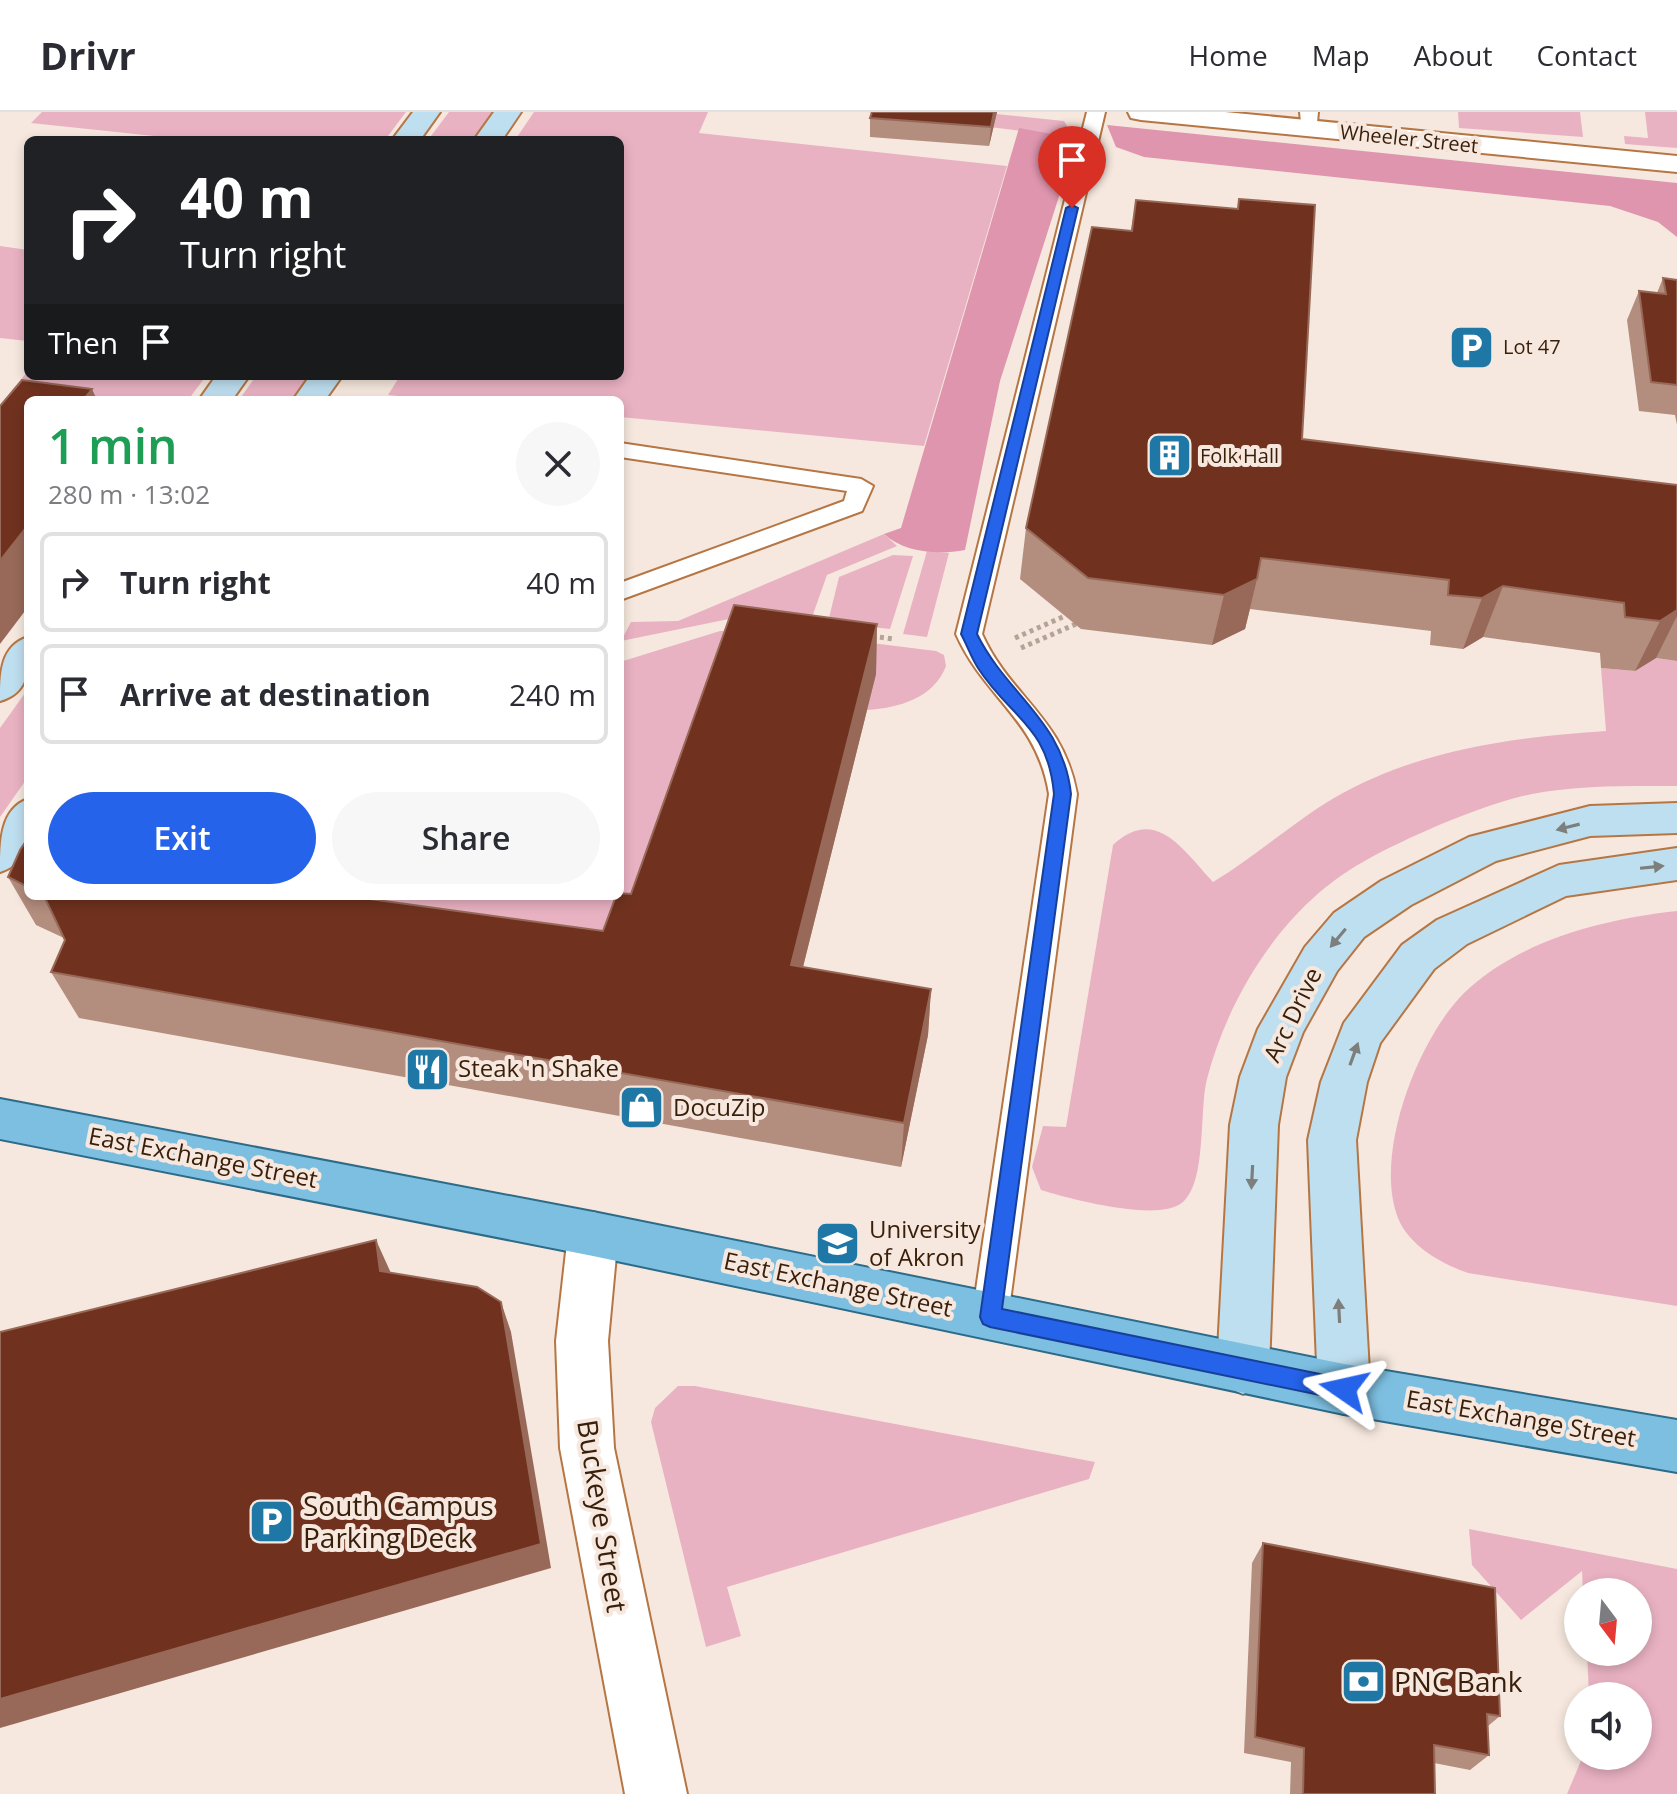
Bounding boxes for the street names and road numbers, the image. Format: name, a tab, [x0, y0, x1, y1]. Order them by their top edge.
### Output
street label: Wheeler Street	[1339, 118, 1479, 159]
street label: Arc Drive	[1255, 962, 1329, 1067]
street label: East Exchange Street	[86, 1118, 321, 1195]
street label: East Exchange Street	[721, 1243, 956, 1324]
street label: East Exchange Street	[1404, 1381, 1639, 1454]
street label: Buckeye Street	[569, 1417, 637, 1615]

